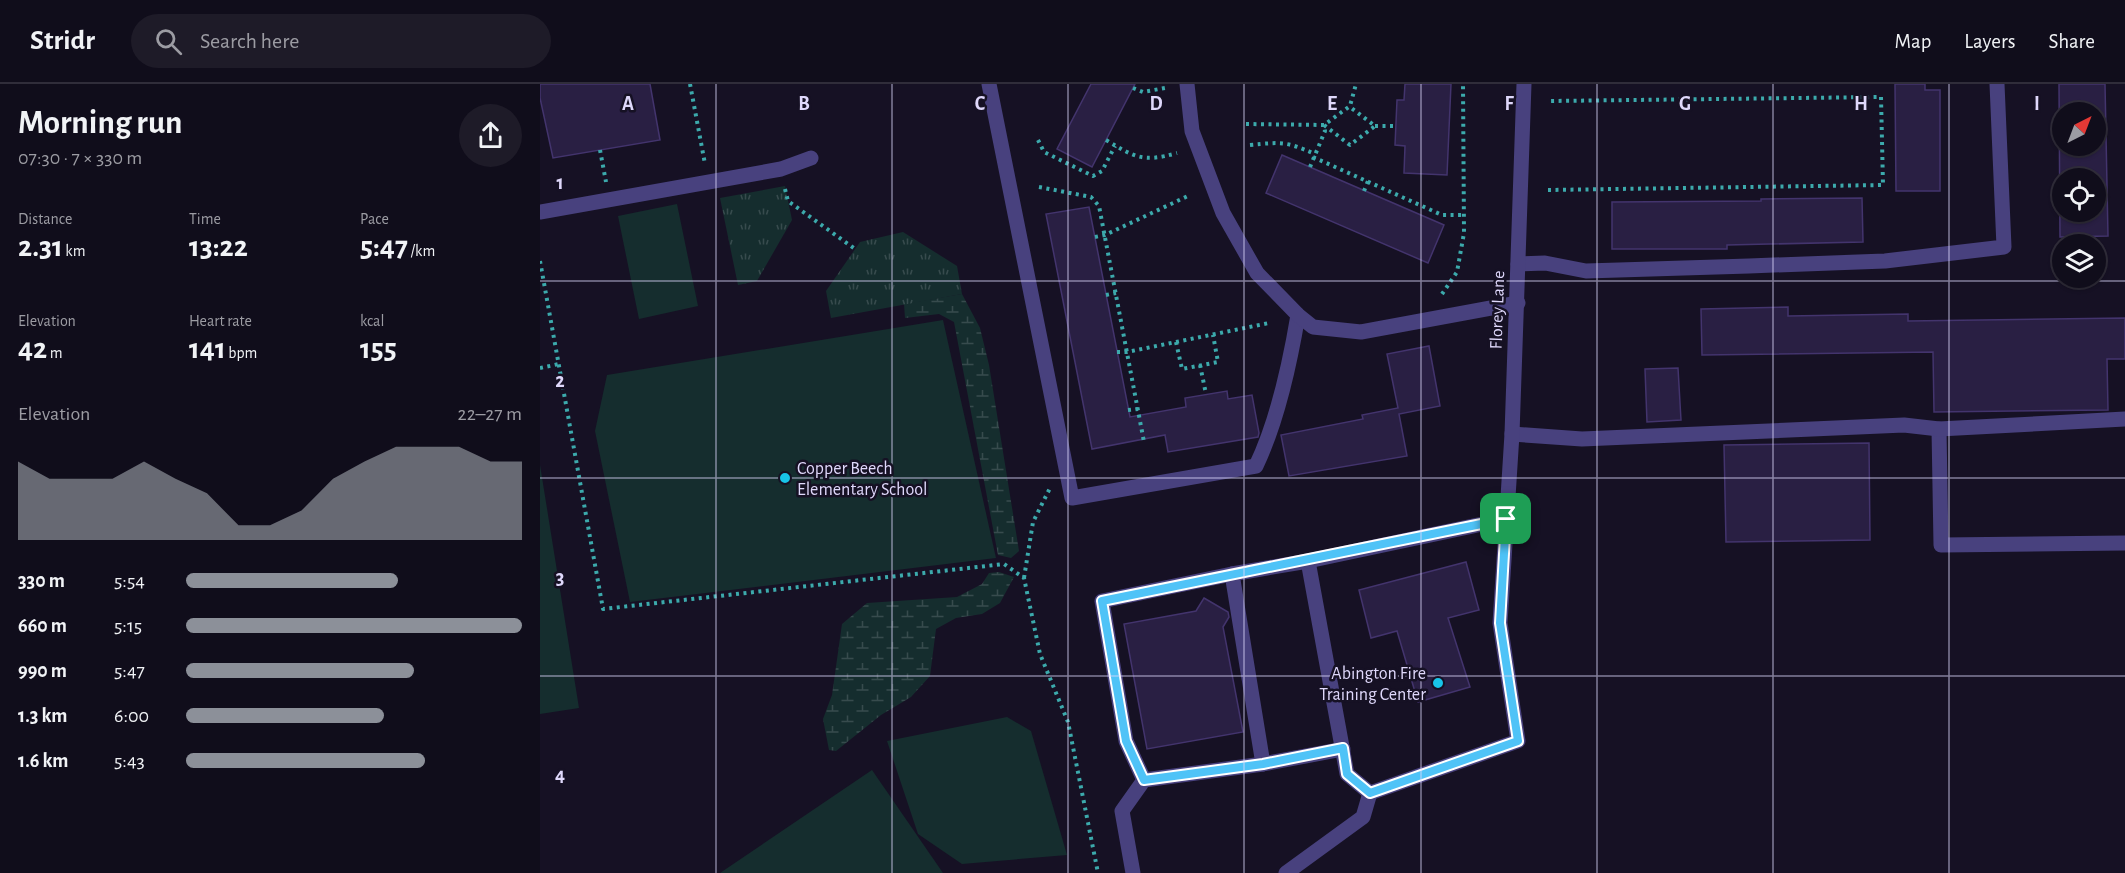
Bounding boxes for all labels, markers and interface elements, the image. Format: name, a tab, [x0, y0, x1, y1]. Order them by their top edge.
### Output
search box	[131, 14, 551, 68]
icon: search	[152, 25, 185, 58]
text: Stridr	[30, 27, 95, 55]
text: Search here	[200, 30, 299, 52]
text: Map	[1895, 31, 1931, 52]
text: Layers	[1964, 31, 2015, 52]
text: Share	[2048, 31, 2095, 52]
text: A	[622, 94, 634, 114]
text: B	[798, 94, 810, 114]
text: C	[975, 94, 986, 114]
text: D	[1149, 94, 1163, 114]
text: E	[1327, 94, 1337, 114]
text: F	[1504, 94, 1514, 114]
text: G	[1679, 94, 1691, 114]
text: H	[1854, 94, 1868, 114]
text: I	[2034, 94, 2040, 114]
north arrow	[2052, 102, 2106, 156]
map controls	[2052, 102, 2106, 288]
button: share	[459, 104, 522, 167]
text: Morning run	[18, 107, 182, 140]
text: 07:30 · 7 × 330 m	[18, 148, 142, 168]
button: locate	[2052, 168, 2106, 222]
text: 1	[556, 173, 564, 193]
text: Distance	[18, 211, 72, 227]
text: Time	[189, 211, 221, 227]
text: Pace	[360, 211, 389, 227]
text: 2.31	[18, 232, 63, 262]
text: 13:22	[189, 232, 248, 262]
text: 5:47	[360, 232, 408, 262]
button: layers	[2052, 234, 2106, 288]
text: km	[63, 243, 85, 259]
text: /km	[408, 243, 435, 259]
street label: Florey Lane	[1488, 270, 1508, 350]
text: Elevation	[18, 313, 76, 329]
text: Heart rate	[189, 313, 252, 329]
text: kcal	[360, 313, 384, 329]
text: 42	[18, 334, 47, 364]
text: 141	[189, 334, 226, 364]
text: 155	[360, 334, 397, 364]
text: m	[47, 345, 63, 361]
text: bpm	[226, 345, 257, 361]
text: 2	[555, 371, 565, 391]
text: Elevation	[18, 404, 90, 424]
text: 22–27 m	[458, 404, 522, 424]
place label: Copper Beech Elementary School	[797, 460, 928, 499]
marker: Copper Beech Elementary School	[778, 471, 792, 485]
pin	[1480, 493, 1531, 544]
icon: arrive	[1489, 502, 1522, 535]
text: 3	[556, 568, 564, 588]
text: 330 m	[18, 571, 65, 591]
text: 5:54	[114, 571, 145, 591]
text: 660 m	[18, 616, 67, 636]
text: 5:15	[114, 616, 142, 636]
text: 990 m	[18, 661, 67, 681]
text: 5:47	[114, 661, 145, 681]
place label: Abington Fire Training Center	[1319, 665, 1426, 704]
marker: Abington Fire Training Center	[1431, 676, 1445, 690]
text: 1.3 km	[18, 706, 67, 726]
text: 6:00	[114, 706, 149, 726]
text: 1.6 km	[18, 751, 69, 771]
text: 5:43	[114, 751, 145, 771]
text: 4	[555, 765, 565, 785]

